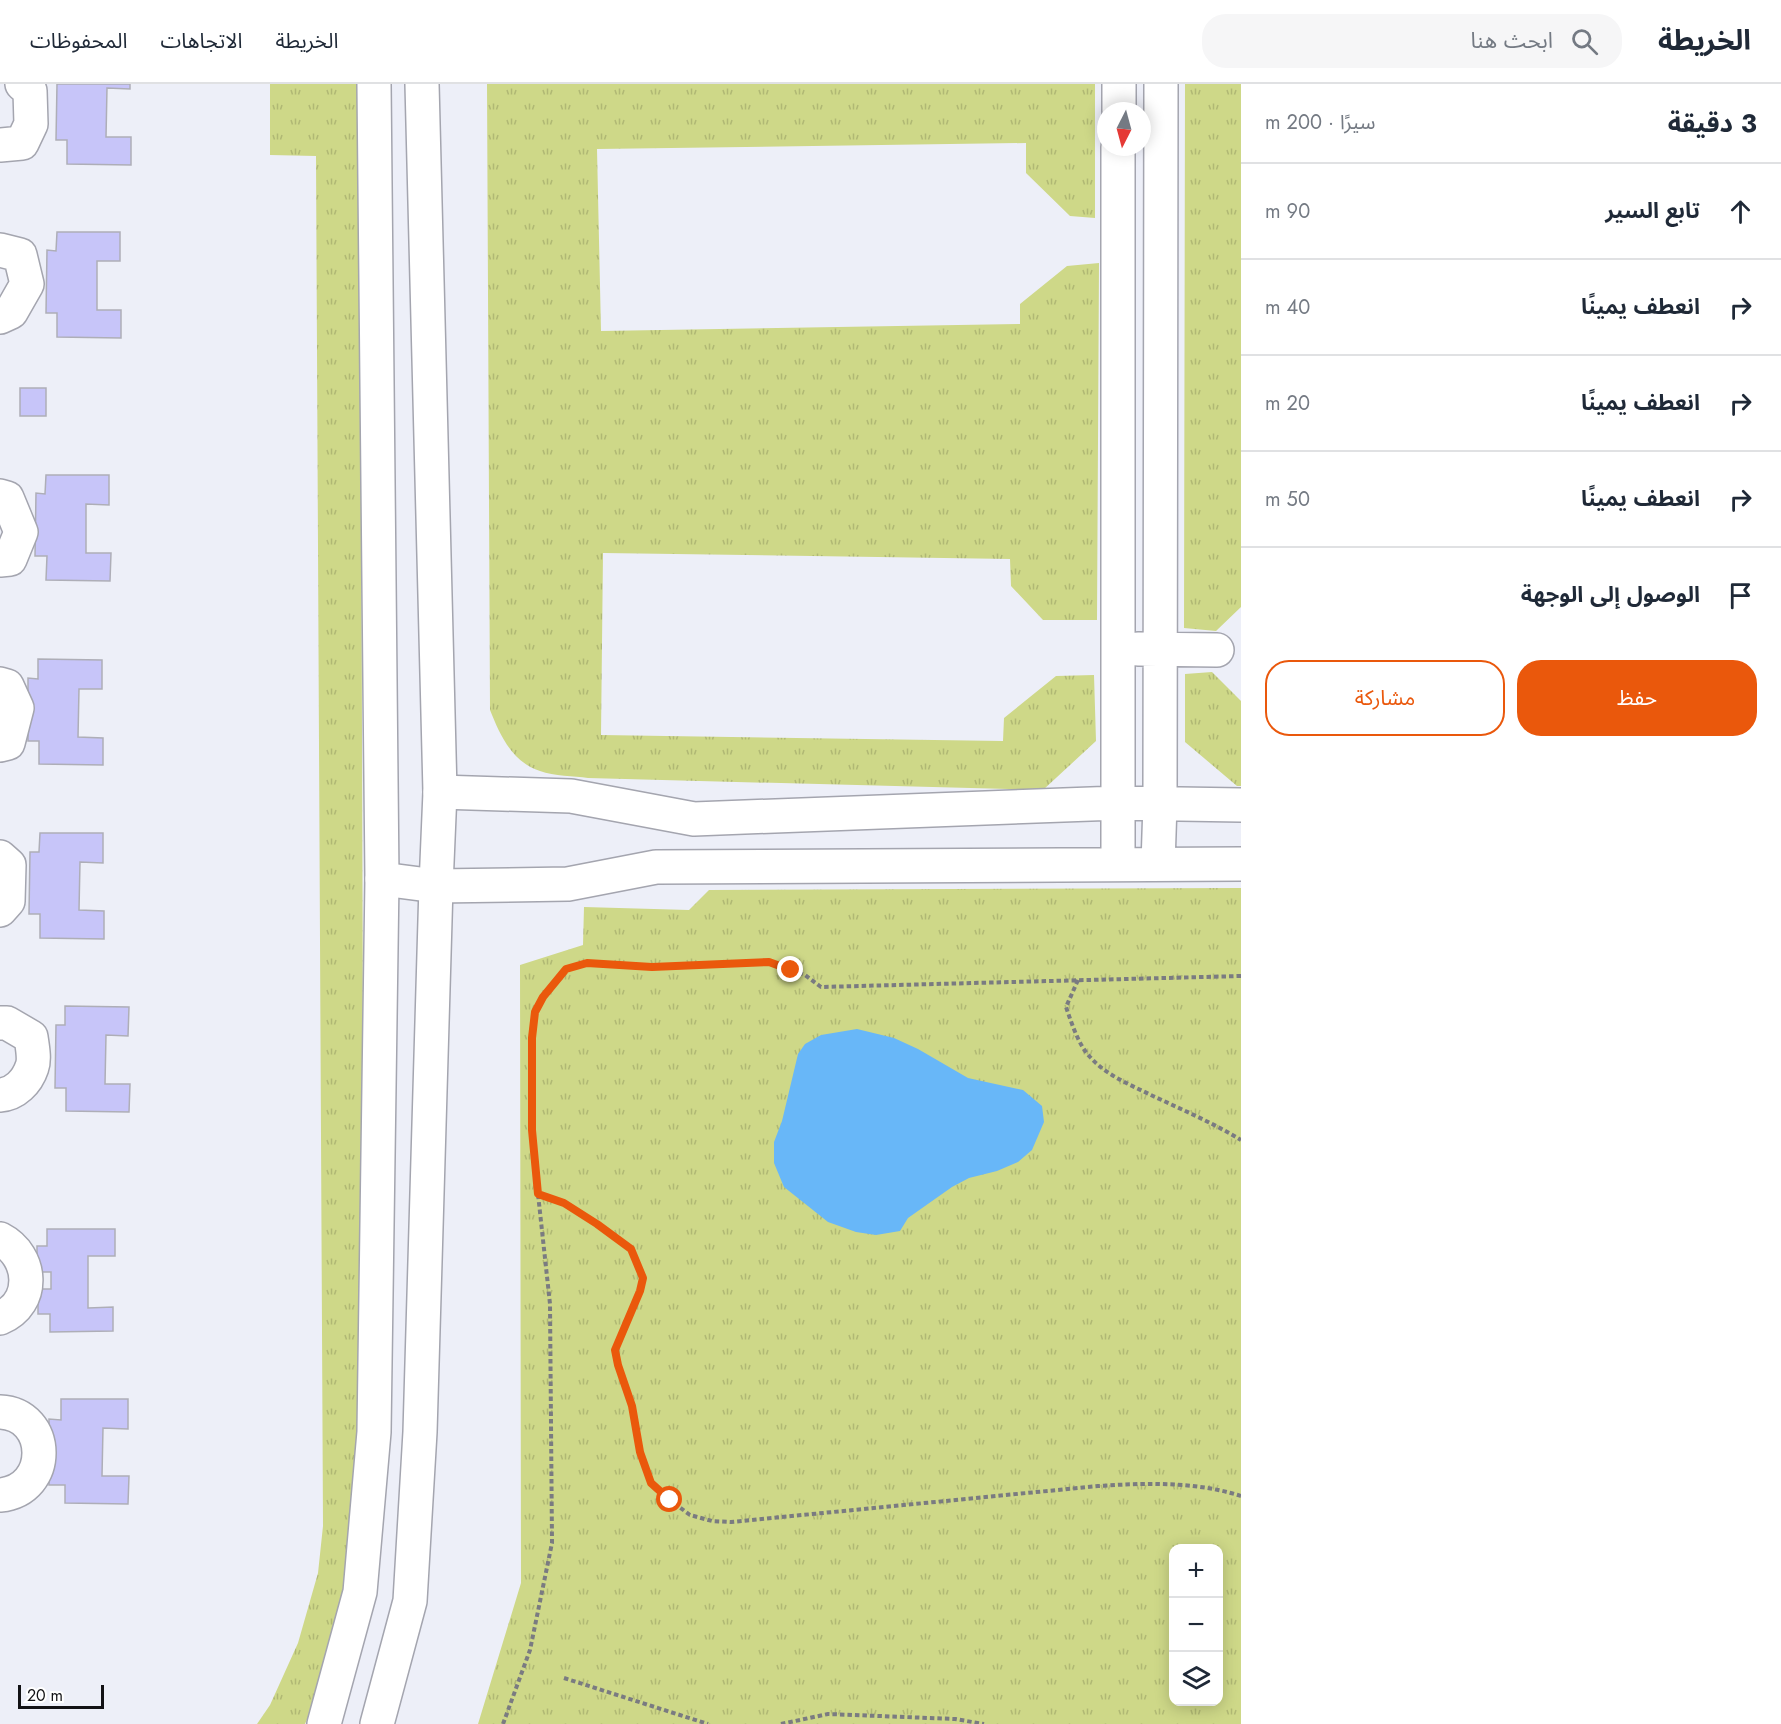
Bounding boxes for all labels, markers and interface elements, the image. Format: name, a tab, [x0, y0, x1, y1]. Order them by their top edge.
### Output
search box	[1202, 14, 1622, 68]
text: الخريطة	[1658, 20, 1751, 61]
text: ابحث هنا	[1471, 24, 1553, 56]
icon: search	[1568, 25, 1601, 58]
text: المحفوظات	[30, 26, 127, 56]
text: الاتجاهات	[160, 26, 242, 56]
text: الخريطة	[275, 26, 338, 56]
north arrow	[1097, 102, 1151, 156]
text: 3 دقيقة	[1668, 104, 1757, 142]
text: سيرًا · 200 m	[1265, 108, 1375, 137]
text: تابع السير	[1605, 194, 1700, 226]
icon: ahead	[1724, 195, 1757, 228]
text: 90 m	[1265, 197, 1310, 226]
text: انعطف يمينًا	[1581, 290, 1700, 322]
icon: right	[1724, 291, 1757, 324]
text: 40 m	[1265, 293, 1310, 322]
text: انعطف يمينًا	[1581, 386, 1700, 418]
icon: right	[1724, 387, 1757, 420]
text: 20 m	[1265, 389, 1310, 418]
text: انعطف يمينًا	[1581, 482, 1700, 514]
icon: right	[1724, 483, 1757, 516]
text: 50 m	[1265, 485, 1310, 514]
text: الوصول إلى الوجهة	[1521, 578, 1700, 610]
icon: arrive	[1724, 579, 1757, 612]
button: مشاركة	[1265, 660, 1505, 736]
button: حفظ	[1517, 660, 1757, 736]
route end	[777, 956, 803, 982]
route start	[656, 1486, 682, 1512]
map controls	[1169, 1544, 1223, 1706]
button: +	[1169, 1544, 1223, 1598]
button: −	[1169, 1598, 1223, 1652]
button: layers	[1169, 1652, 1223, 1706]
scale bar	[18, 1682, 104, 1710]
text: 20 m	[27, 1684, 63, 1707]

